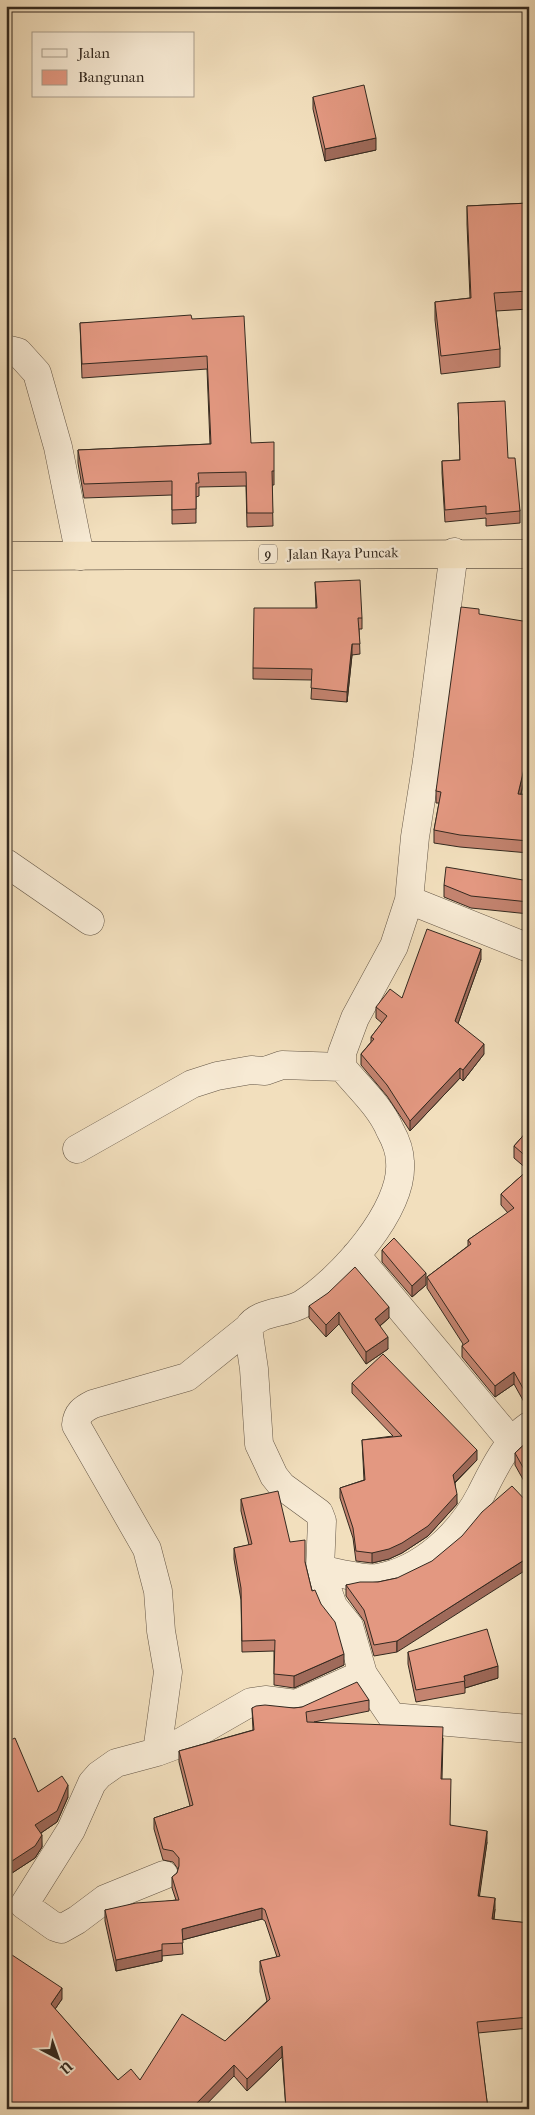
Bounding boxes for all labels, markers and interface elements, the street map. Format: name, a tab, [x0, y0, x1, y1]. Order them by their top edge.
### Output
legend	[32, 32, 195, 98]
text: Jalan	[77, 44, 110, 62]
text: Bangunan	[78, 68, 145, 86]
road number: 9	[259, 544, 277, 564]
street label: Jalan Raya Puncak	[287, 544, 399, 563]
north arrow	[32, 2032, 82, 2082]
text: U	[56, 2057, 77, 2077]

